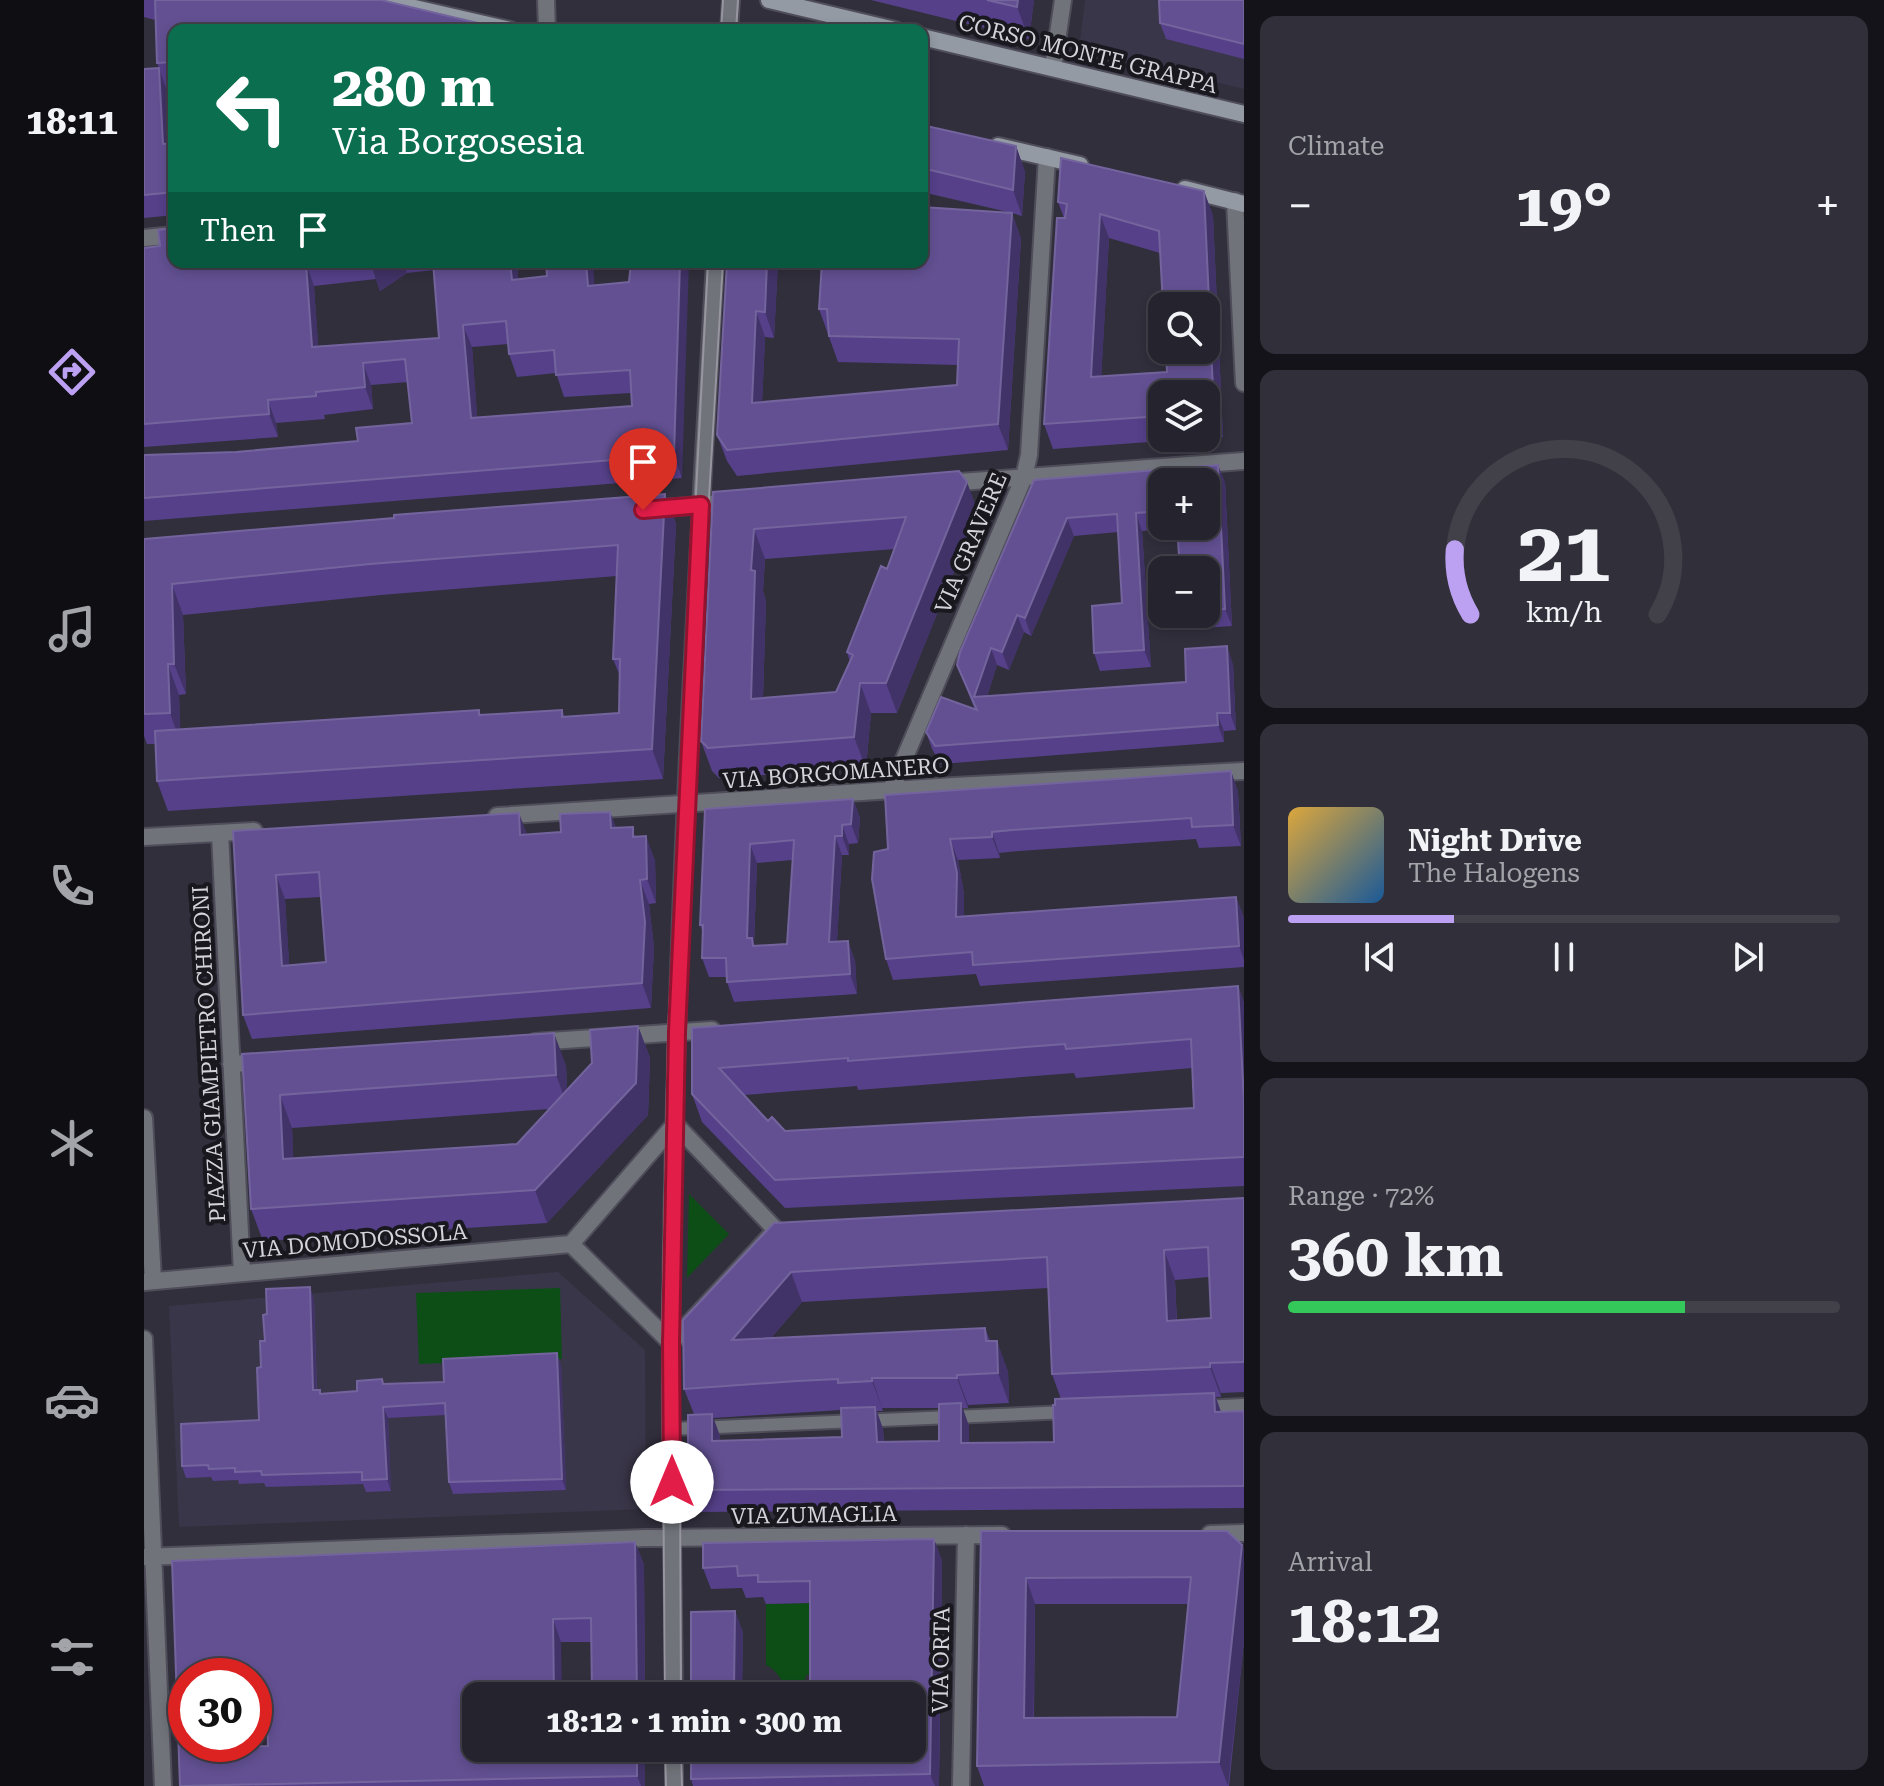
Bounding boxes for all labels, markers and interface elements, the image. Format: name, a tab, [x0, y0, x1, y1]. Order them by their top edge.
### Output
street label: CORSO MONTE GRAPPA	[956, 10, 1221, 98]
text: 280 m	[332, 54, 494, 120]
icon: left	[200, 56, 304, 160]
text: 18:11	[26, 101, 118, 143]
text: Via Borgosesia	[332, 121, 584, 163]
text: Climate	[1288, 131, 1384, 161]
text: 19°	[1515, 170, 1613, 241]
text: −	[1288, 180, 1313, 232]
text: +	[1815, 180, 1840, 232]
icon: arrive	[291, 208, 335, 252]
text: Then	[200, 213, 275, 248]
map controls	[1148, 292, 1220, 628]
button: search	[1148, 292, 1220, 364]
icon: directions	[44, 344, 100, 400]
button: layers	[1148, 380, 1220, 452]
pin	[609, 428, 677, 510]
icon: arrive	[621, 440, 665, 484]
button: +	[1148, 468, 1220, 540]
street label: VIA GRAVERE	[930, 469, 1012, 617]
text: 21	[1517, 504, 1611, 601]
button: −	[1148, 556, 1220, 628]
text: km/h	[1526, 595, 1602, 629]
icon: music	[44, 601, 100, 657]
street label: VIA BORGOMANERO	[722, 753, 950, 793]
text: Night Drive	[1408, 823, 1582, 858]
icon: phone	[44, 858, 100, 914]
text: The Halogens	[1408, 858, 1580, 888]
street label: PIAZZA GIAMPIETRO CHIRONI	[188, 885, 230, 1223]
icon: previous	[1358, 935, 1402, 979]
icon: pause	[1542, 935, 1586, 979]
icon: next	[1726, 935, 1770, 979]
icon: climate	[44, 1115, 100, 1171]
text: Range · 72%	[1288, 1181, 1434, 1211]
street label: VIA DOMODOSSOLA	[242, 1219, 469, 1263]
text: 360 km	[1288, 1220, 1503, 1291]
icon: car	[44, 1372, 100, 1428]
position arrow	[630, 1440, 714, 1524]
street label: VIA ZUMAGLIA	[731, 1501, 898, 1529]
text: Arrival	[1288, 1547, 1373, 1577]
text: 18:12	[1288, 1586, 1441, 1657]
street label: VIA ORTA	[928, 1606, 954, 1713]
icon: filters	[44, 1629, 100, 1685]
speed limit sign: 30	[168, 1658, 272, 1762]
text: 18:12 · 1 min · 300 m	[546, 1704, 842, 1739]

